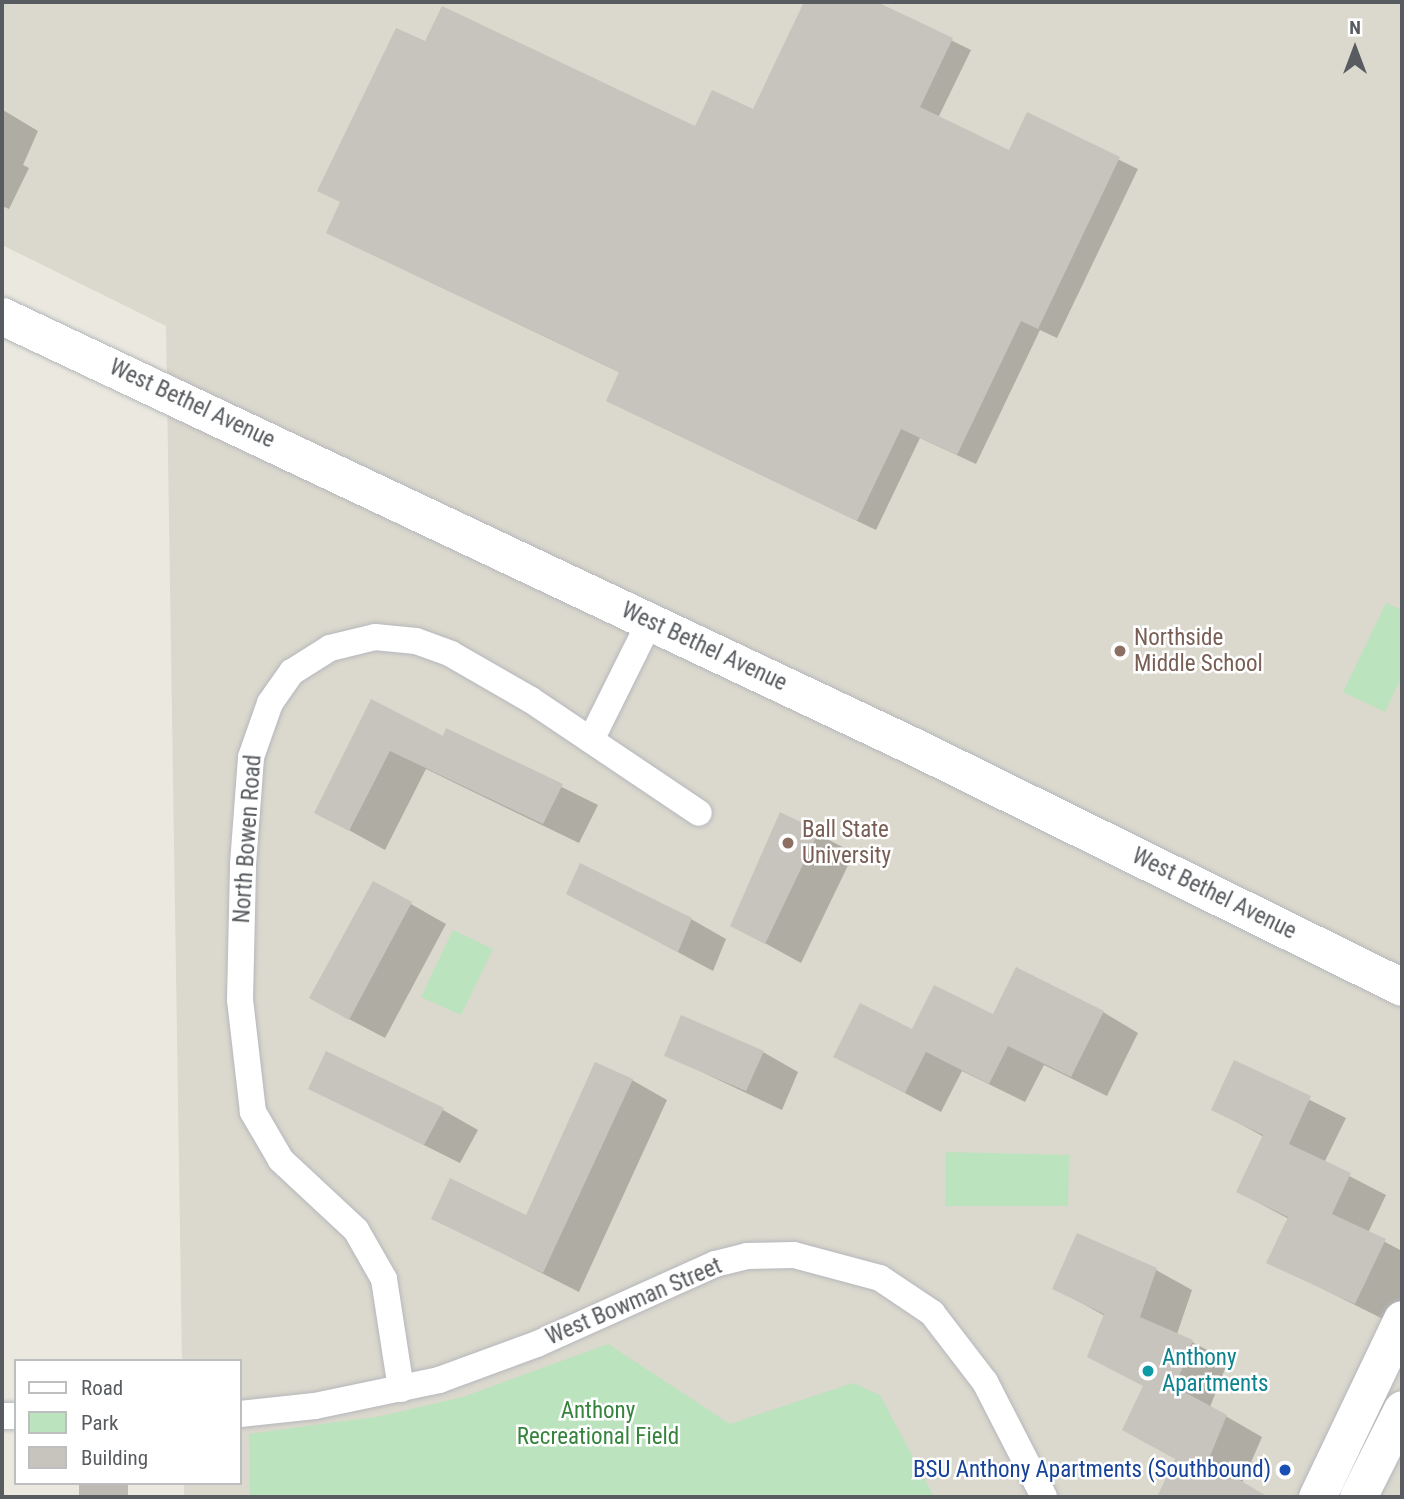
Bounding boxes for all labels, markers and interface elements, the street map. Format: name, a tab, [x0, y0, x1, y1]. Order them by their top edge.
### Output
north arrow	[1320, 14, 1390, 84]
text: N	[1349, 16, 1361, 39]
street label: West Bethel Avenue	[105, 354, 279, 454]
street label: West Bethel Avenue	[617, 597, 791, 697]
place label: Northside Middle School	[1134, 624, 1263, 678]
marker: Northside Middle School	[1112, 643, 1128, 659]
street label: North Bowen Road	[228, 754, 268, 924]
place label: Ball State University	[802, 816, 891, 870]
marker: Ball State University	[780, 835, 796, 851]
street label: West Bethel Avenue	[1127, 842, 1301, 946]
street label: West Bowman Street	[542, 1253, 726, 1351]
place label: Anthony Apartments	[1162, 1344, 1269, 1398]
legend	[14, 1359, 242, 1485]
marker: Anthony Apartments	[1140, 1363, 1156, 1379]
text: Road	[81, 1376, 123, 1400]
park label: Anthony Recreational Field	[517, 1397, 679, 1451]
text: Park	[81, 1411, 118, 1435]
text: Building	[81, 1446, 148, 1470]
place label: BSU Anthony Apartments (Southbound)	[913, 1456, 1271, 1484]
marker: BSU Anthony Apartments (Southbound)	[1277, 1462, 1293, 1478]

